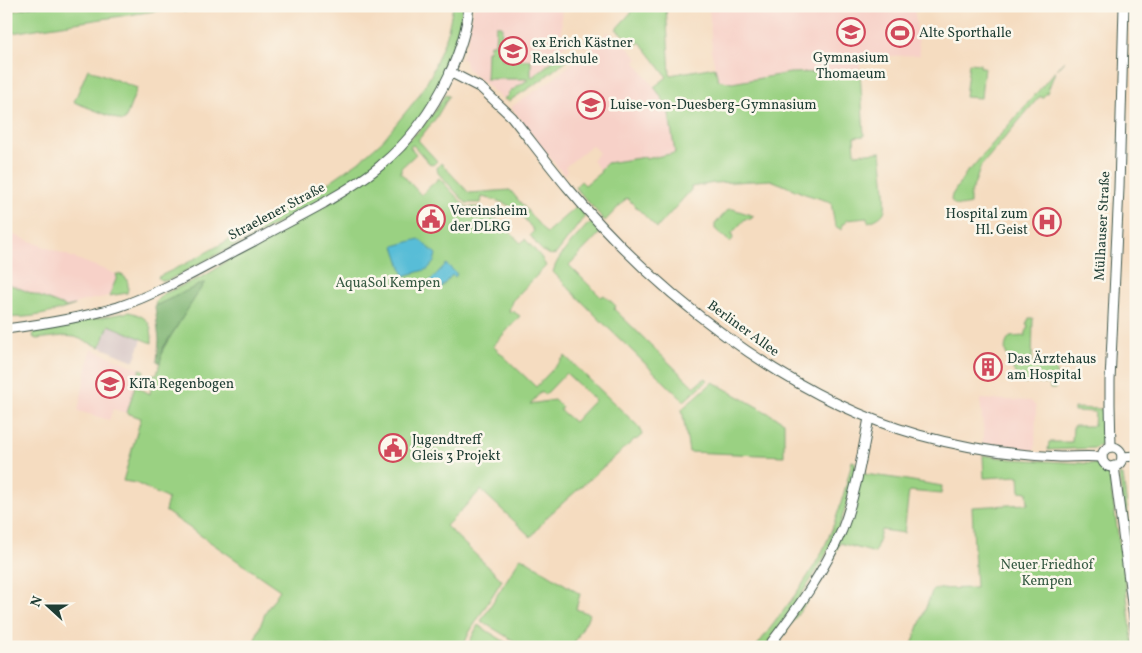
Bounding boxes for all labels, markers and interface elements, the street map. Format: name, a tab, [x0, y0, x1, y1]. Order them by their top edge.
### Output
school or university icon: Gymnasium Thomaeum	[836, 17, 866, 47]
sports icon: Alte Sporthalle	[885, 18, 915, 48]
place label: Alte Sporthalle	[919, 24, 1012, 43]
place label: ex Erich Kästner Realschule	[532, 34, 633, 69]
school or university icon: ex Erich Kästner Realschule	[498, 36, 528, 66]
place label: Gymnasium Thomaeum	[813, 49, 889, 84]
school or university icon: Luise-von-Duesberg-Gymnasium	[576, 90, 606, 120]
place label: Luise-von-Duesberg-Gymnasium	[610, 96, 817, 115]
street label: Mülhauser Straße	[1091, 170, 1115, 281]
street label: Straelener Straße	[225, 178, 329, 246]
place label: Vereinsheim der DLRG	[450, 202, 528, 237]
public building icon: Vereinsheim der DLRG	[416, 204, 446, 234]
place label: Hospital zum Hl. Geist	[946, 205, 1028, 240]
hospital icon: Hospital zum Hl. Geist	[1032, 207, 1062, 237]
park label: AquaSol Kempen	[335, 274, 441, 293]
street label: Berliner Allee	[703, 296, 783, 362]
place label: Das Ärztehaus am Hospital	[1007, 350, 1096, 385]
building icon: Das Ärztehaus am Hospital	[973, 352, 1003, 382]
school or university icon: KiTa Regenbogen	[95, 369, 125, 399]
place label: KiTa Regenbogen	[129, 375, 234, 394]
place label: Jugendtreff Gleis 3 Projekt	[412, 431, 501, 466]
public building icon: Jugendtreff Gleis 3 Projekt	[378, 433, 408, 463]
park label: Neuer Friedhof Kempen	[1001, 556, 1095, 591]
north arrow	[22, 580, 72, 630]
text: N	[27, 594, 48, 610]

